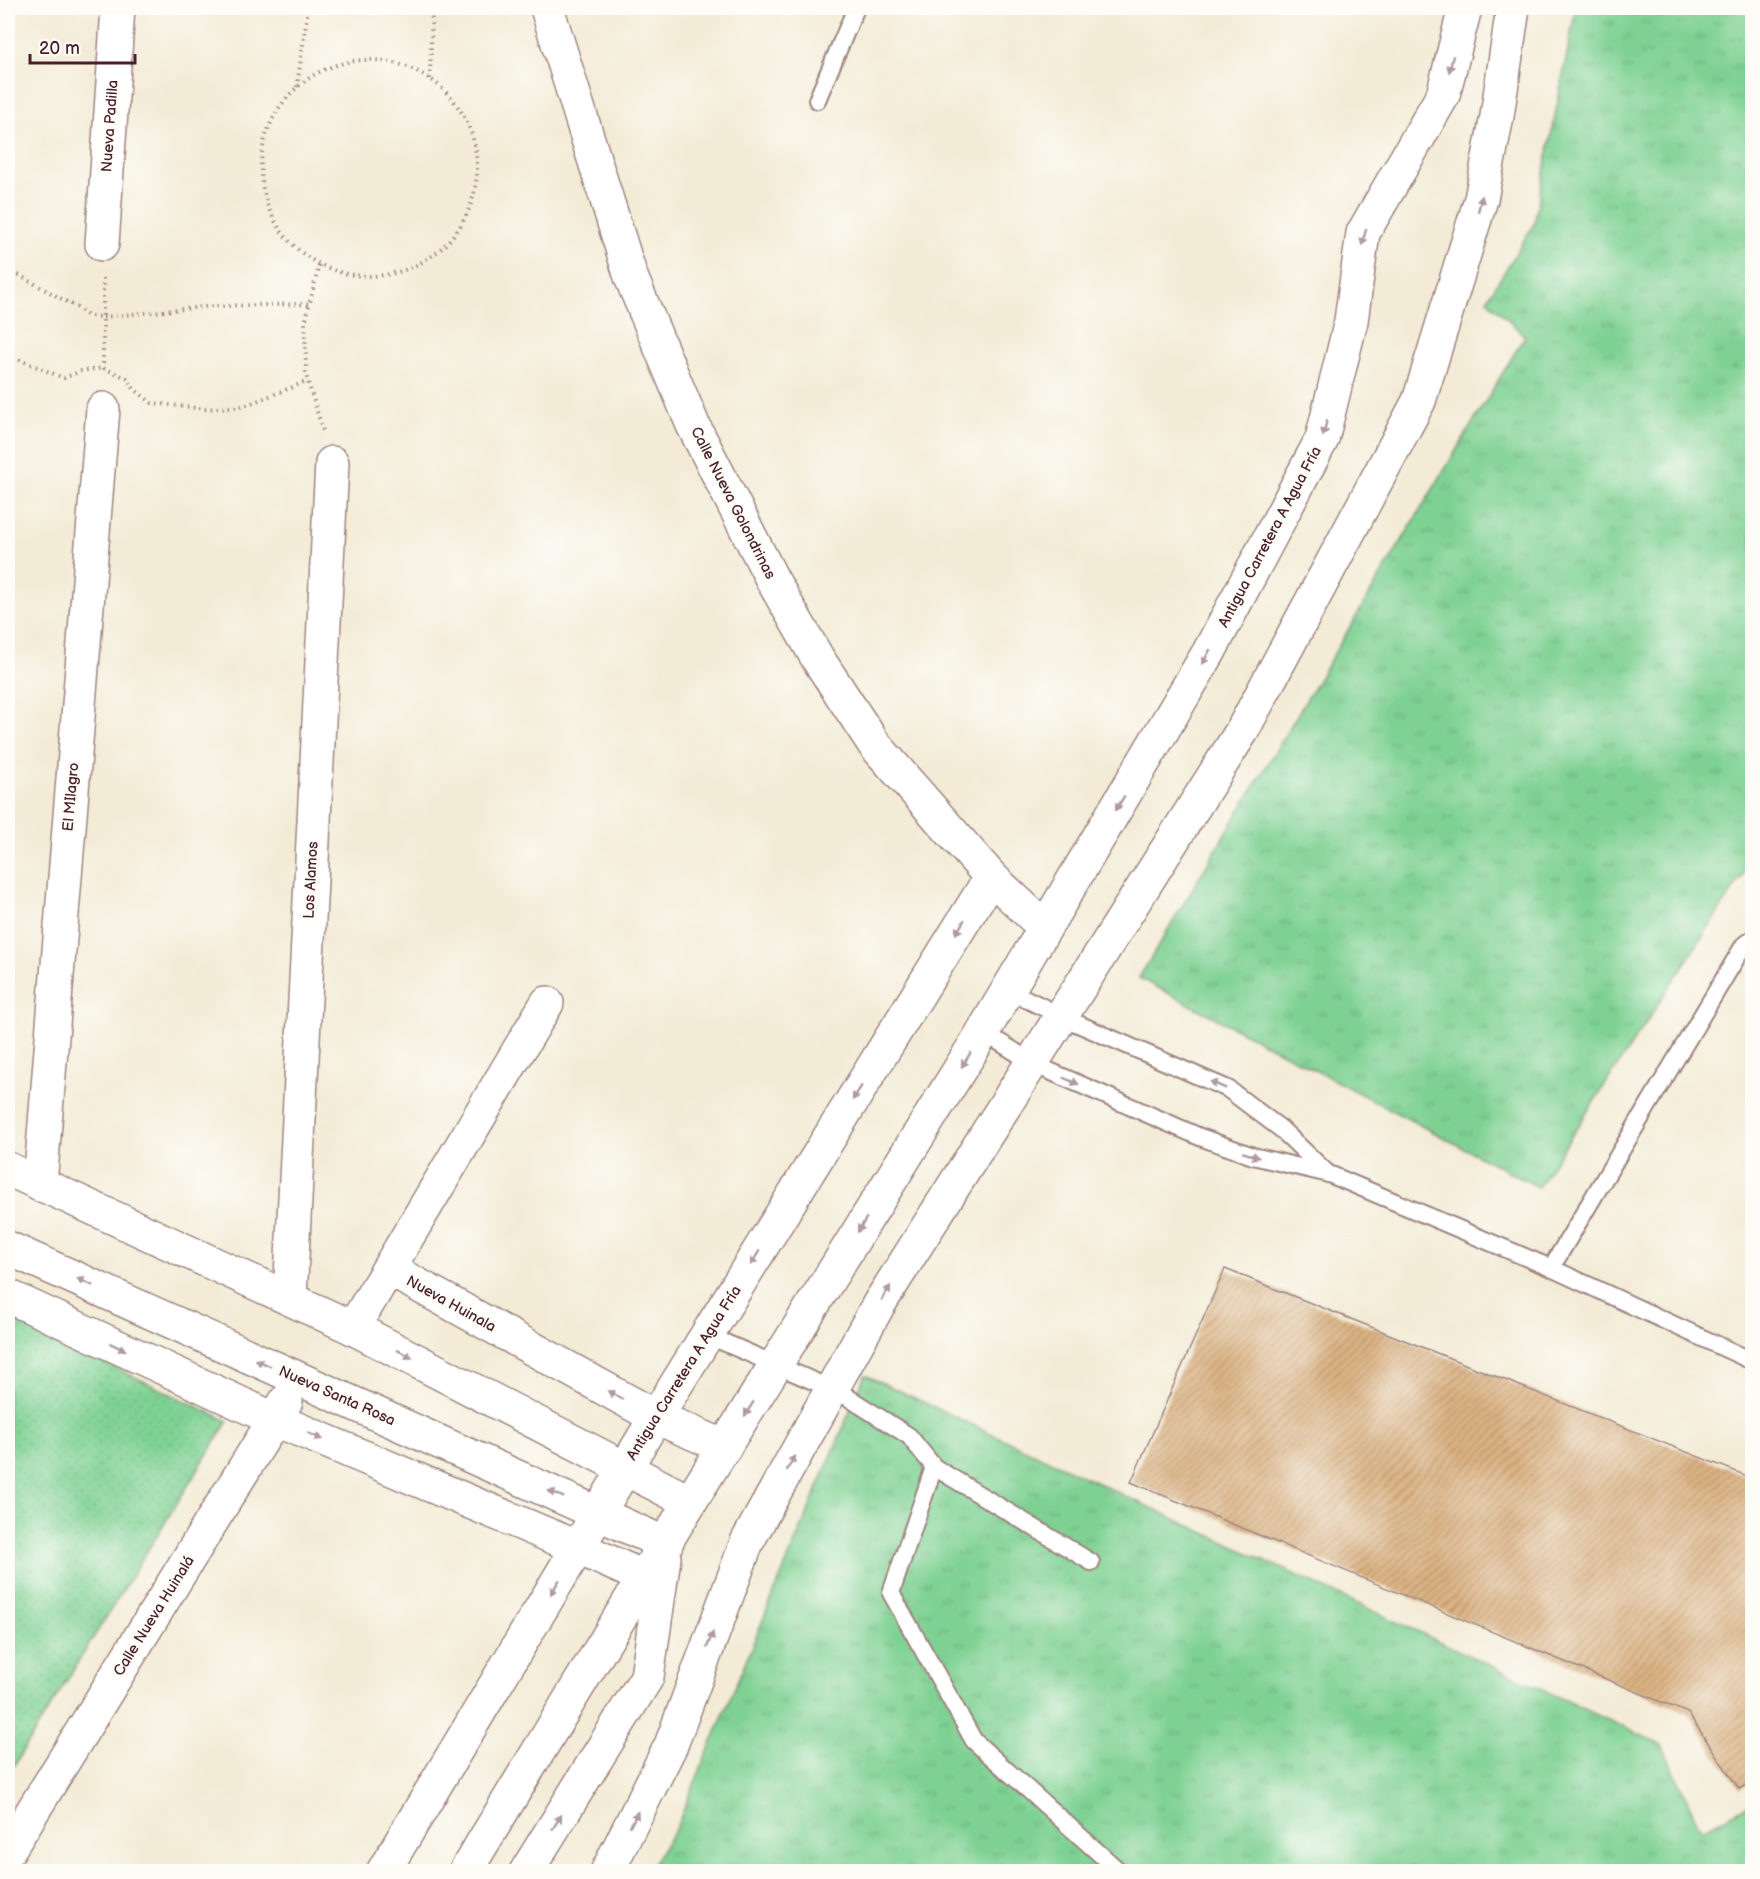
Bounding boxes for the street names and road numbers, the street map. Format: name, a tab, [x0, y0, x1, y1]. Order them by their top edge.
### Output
street label: Nueva Padilla	[97, 79, 123, 173]
street label: Calle Nueva Golondrinas	[686, 424, 780, 583]
street label: Antigua Carretera A Agua Fría	[1214, 443, 1326, 631]
street label: El MIlagro	[59, 762, 83, 832]
street label: Los Alamos	[299, 840, 323, 919]
street label: Nueva Huinala	[403, 1272, 499, 1336]
street label: Antigua Carretera A Agua Fría	[622, 1282, 746, 1464]
street label: Nueva Santa Rosa	[276, 1362, 398, 1430]
street label: Calle Nueva Huinalá	[109, 1552, 199, 1680]

